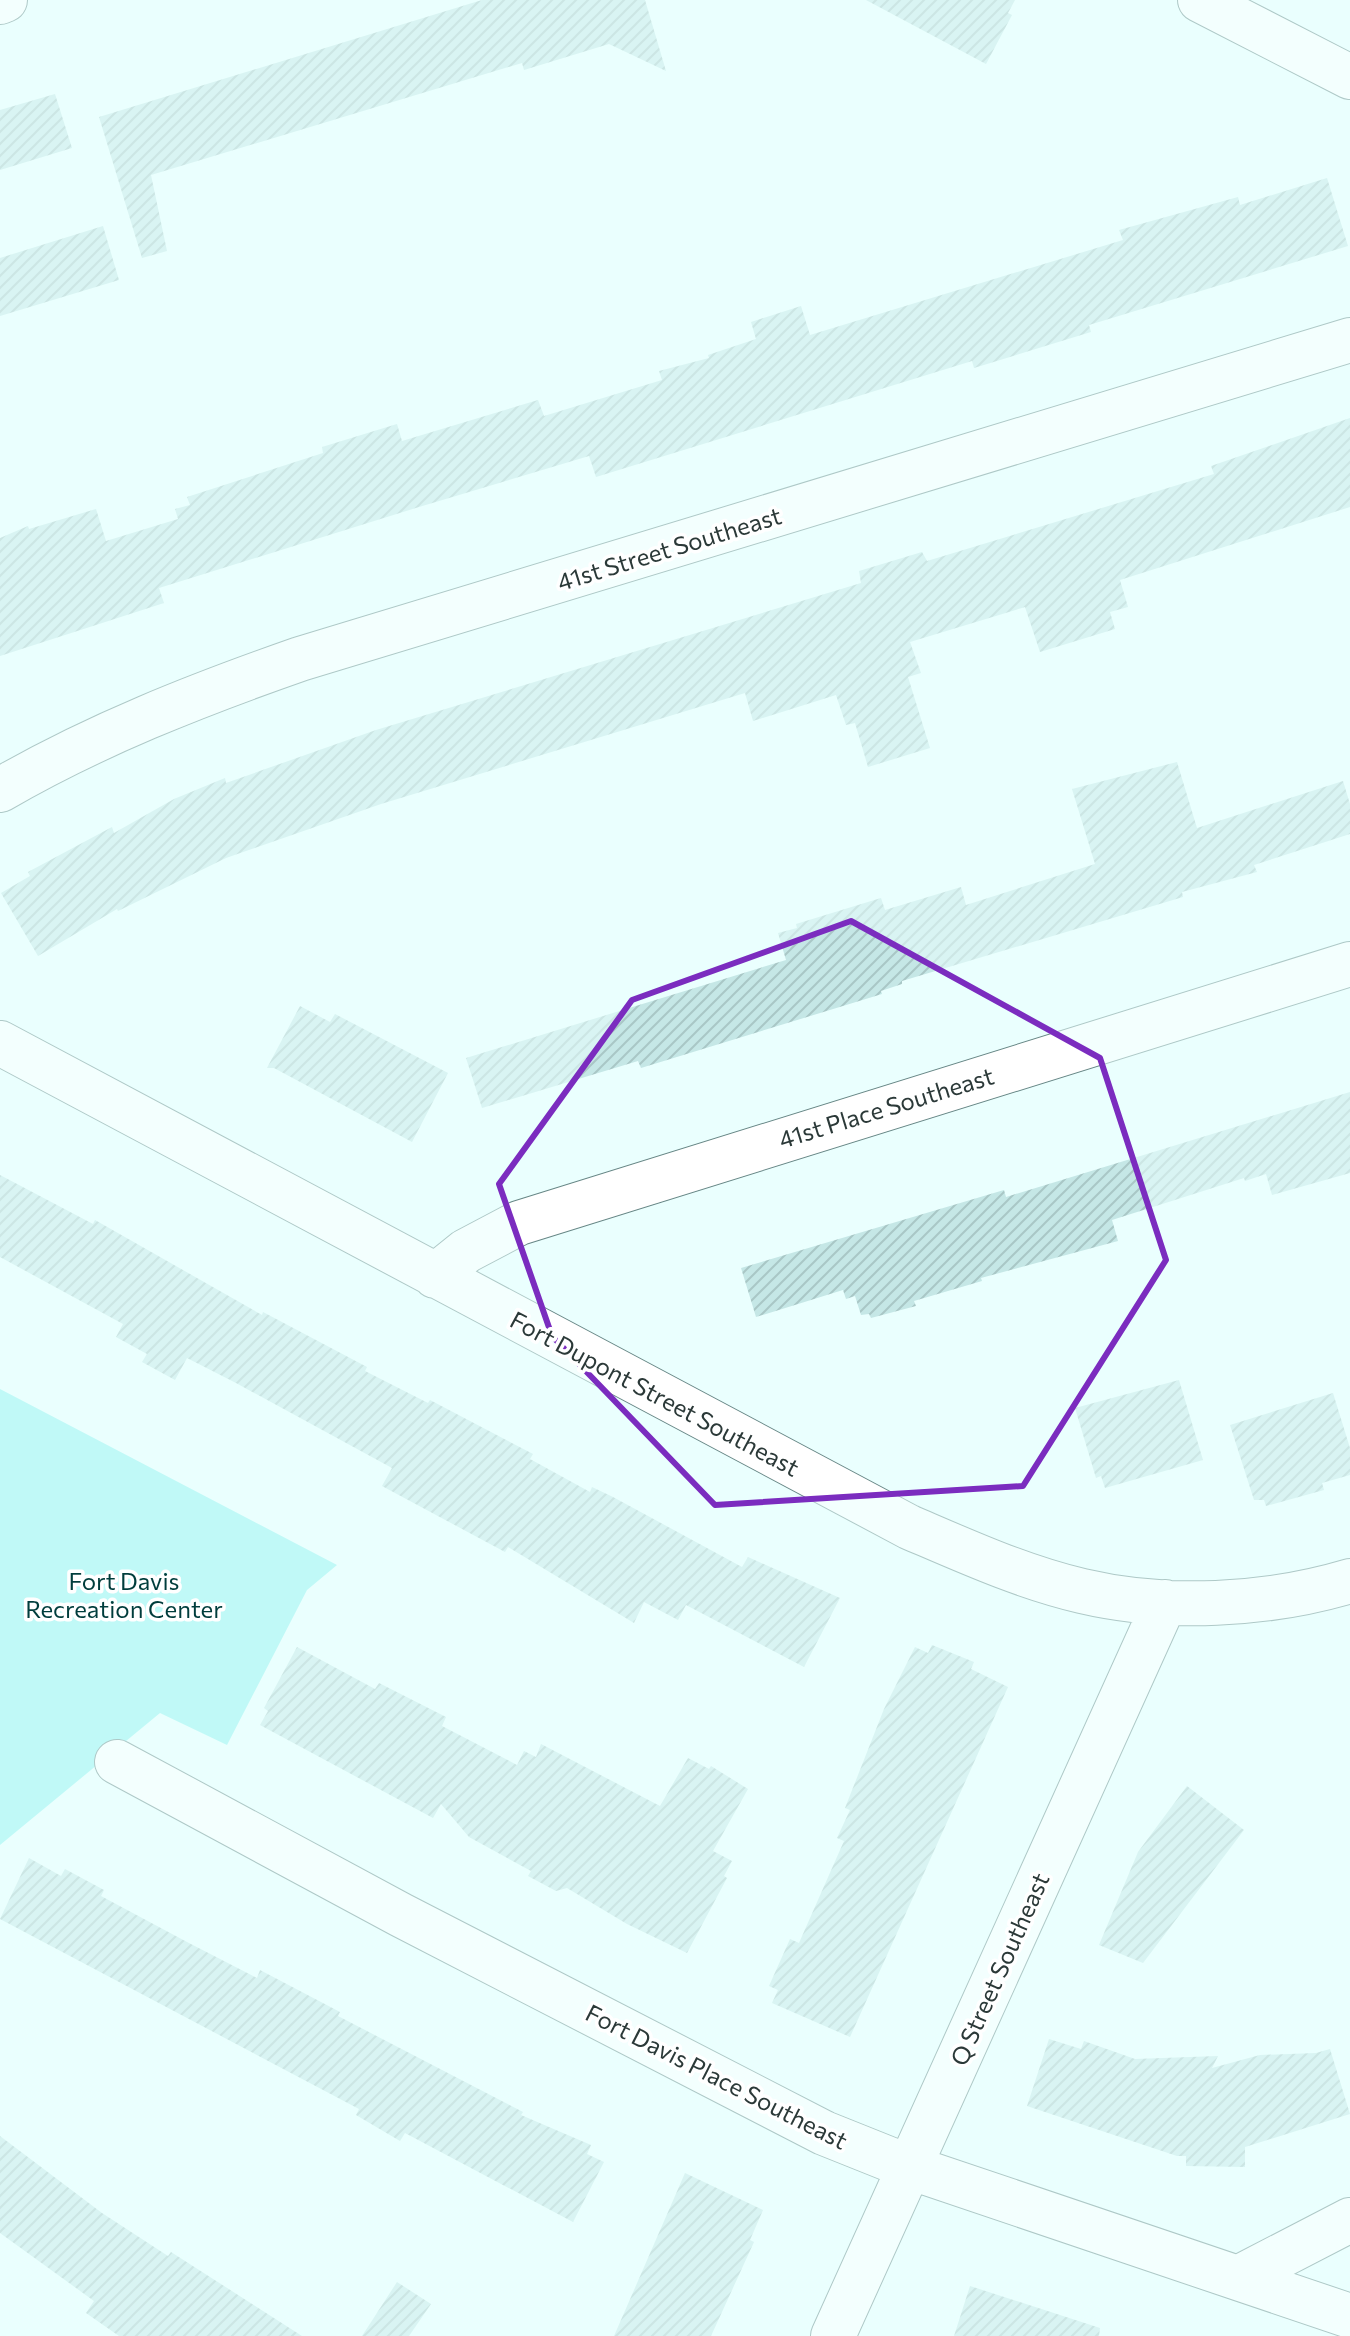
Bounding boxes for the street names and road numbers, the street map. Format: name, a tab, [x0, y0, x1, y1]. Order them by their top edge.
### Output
street label: 41st Street Southeast	[553, 500, 785, 596]
street label: 41st Place Southeast	[775, 1060, 997, 1154]
street label: Fort Dupont Street Southeast	[506, 1304, 805, 1482]
street label: Q Street Southeast	[943, 1868, 1055, 2070]
street label: Fort Davis Place Southeast	[581, 1997, 853, 2155]

